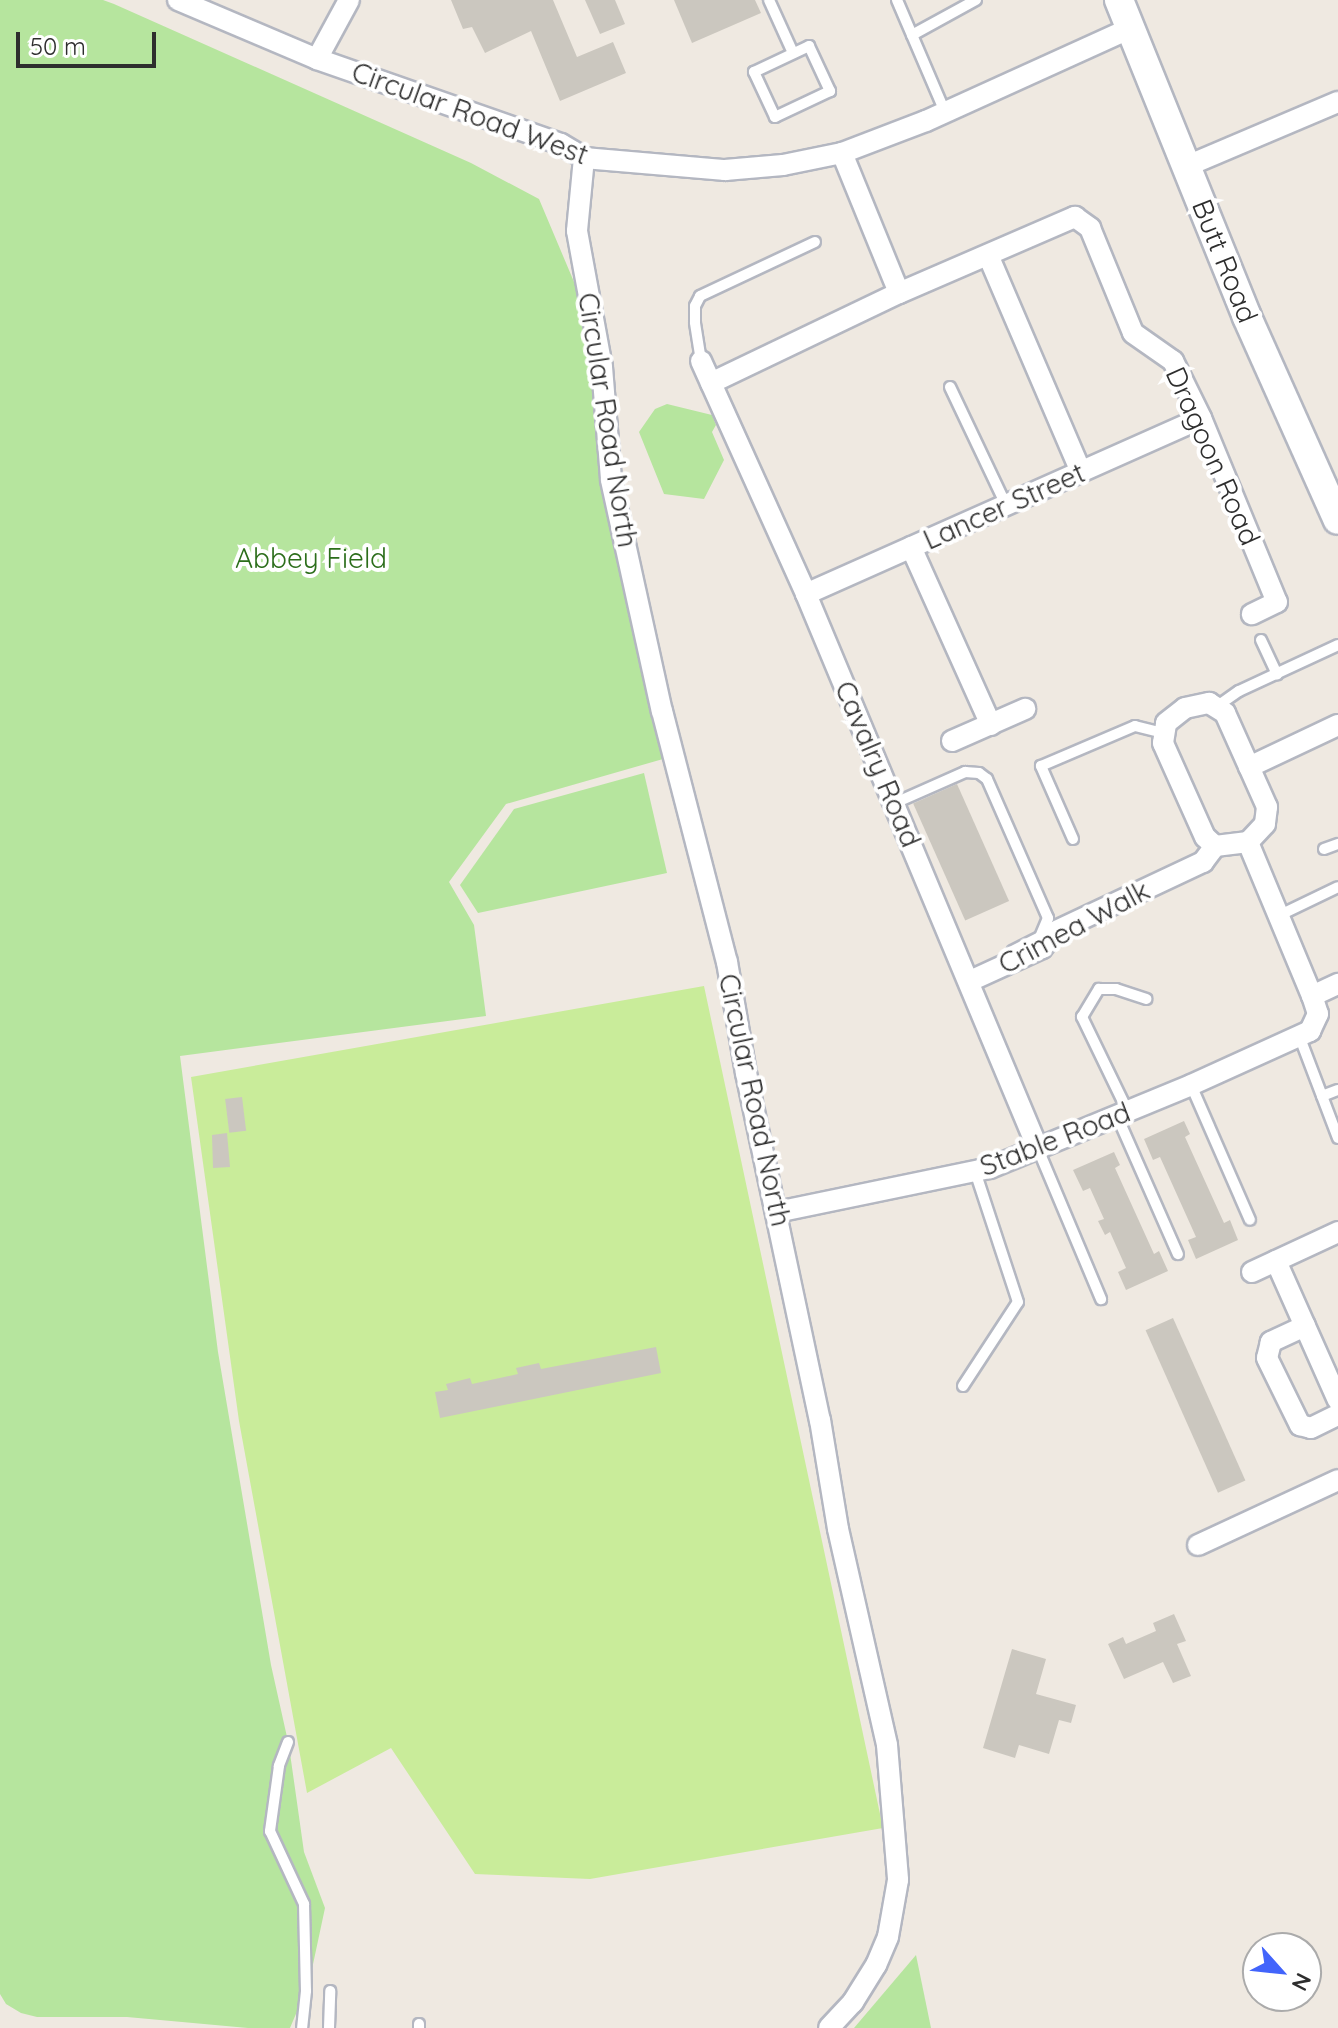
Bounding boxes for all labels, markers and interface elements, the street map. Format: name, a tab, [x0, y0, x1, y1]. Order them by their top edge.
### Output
scale bar	[20, 16, 160, 66]
text: 50 m	[30, 31, 86, 61]
street label: Circular Road West	[347, 55, 593, 171]
street label: Butt Road	[1185, 194, 1265, 328]
street label: Circular Road North	[571, 290, 645, 550]
street label: Dragoon Road	[1159, 362, 1267, 550]
street label: Lancer Street	[918, 455, 1090, 557]
park label: Abbey Field	[235, 541, 387, 575]
street label: Cavalry Road	[828, 676, 928, 852]
street label: Crimea Walk	[993, 873, 1155, 981]
street label: Circular Road North	[712, 971, 798, 1229]
street label: Stable Road	[975, 1095, 1135, 1183]
north arrow	[1242, 1932, 1322, 2012]
text: N	[1285, 1968, 1318, 1996]

